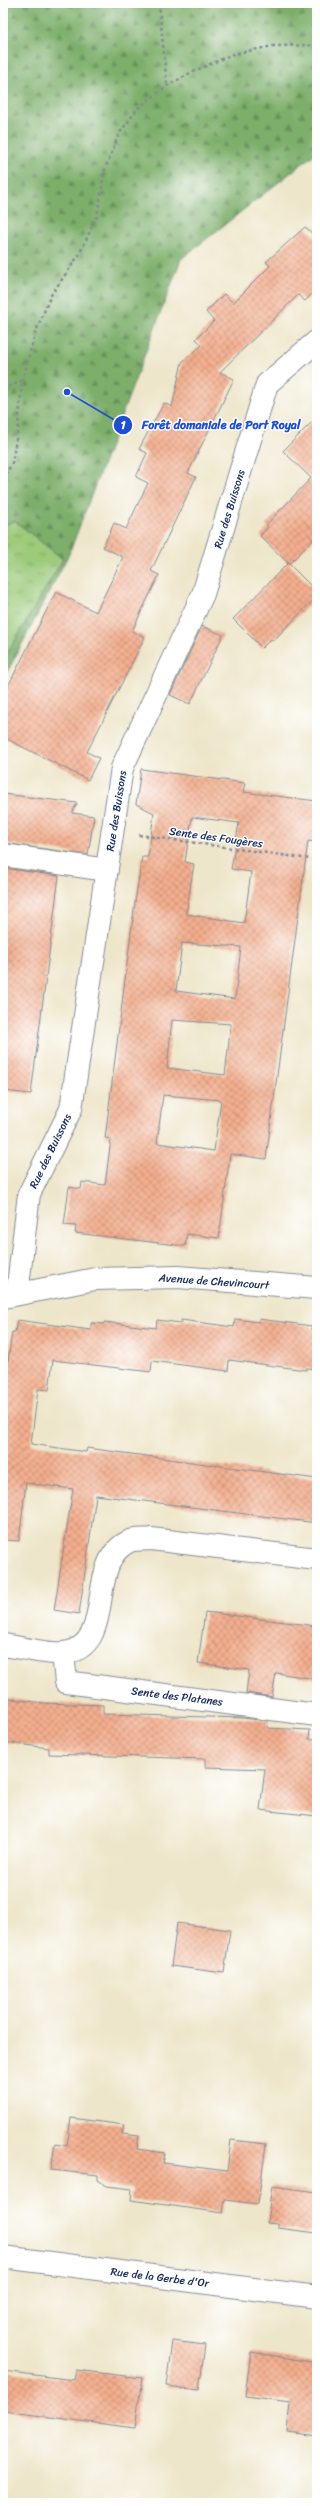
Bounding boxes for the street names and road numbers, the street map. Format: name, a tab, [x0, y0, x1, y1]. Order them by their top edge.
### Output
street label: Rue des Buissons	[208, 467, 251, 551]
street label: Rue des Buissons	[101, 769, 132, 853]
street label: Sente des Fougères	[168, 822, 265, 854]
street label: Rue des Buissons	[24, 1110, 77, 1192]
street label: Avenue de Chevincourt	[157, 1268, 270, 1295]
street label: Sente des Platanes	[130, 1681, 225, 1712]
street label: Rue de la Gerbe d'Or	[109, 2262, 211, 2293]

